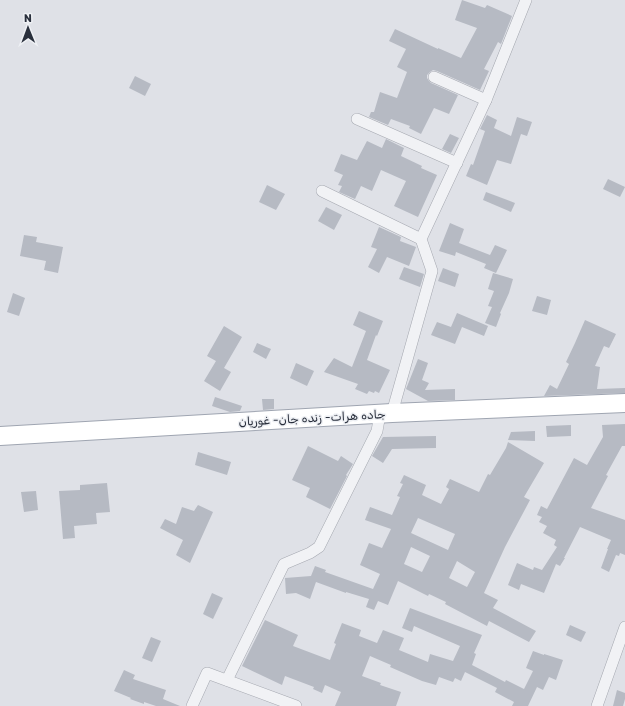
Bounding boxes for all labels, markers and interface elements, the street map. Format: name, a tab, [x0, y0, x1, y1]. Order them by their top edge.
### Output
north arrow	[8, 8, 48, 48]
text: N	[24, 12, 32, 25]
street label: جاده هرات- زنده جان- غوریان	[238, 407, 386, 430]

